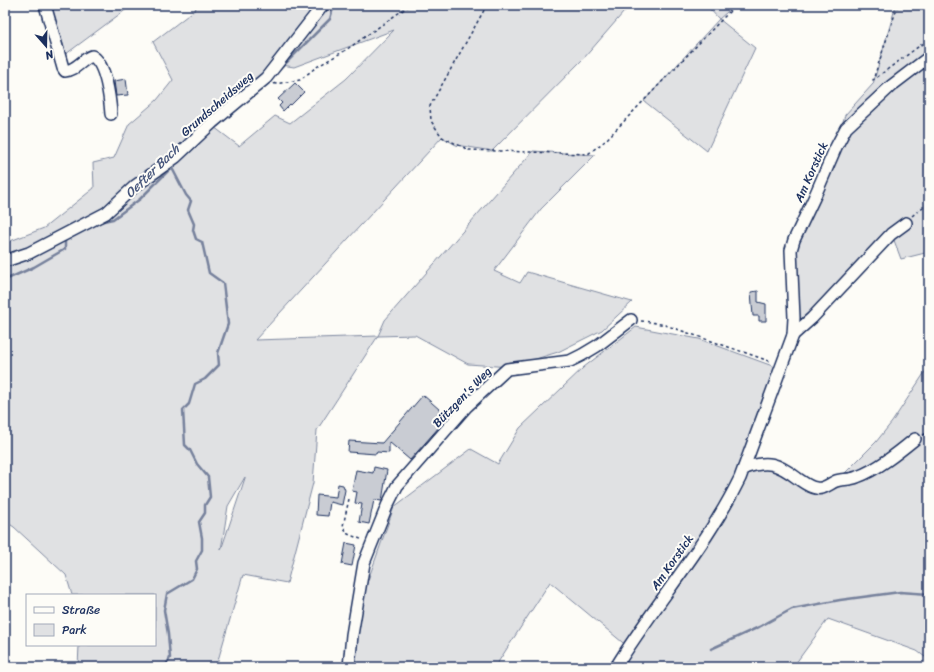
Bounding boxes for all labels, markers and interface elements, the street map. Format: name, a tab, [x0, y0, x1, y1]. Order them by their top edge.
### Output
north arrow	[26, 26, 66, 66]
text: N	[42, 44, 57, 65]
street label: Grundscheidsweg	[175, 66, 259, 142]
water label: Oefter Bach	[119, 138, 186, 203]
street label: Am Korstick	[787, 138, 834, 207]
street label: Bützgen's Weg	[427, 361, 497, 433]
street label: Am Korstick	[644, 529, 699, 595]
legend	[26, 594, 156, 646]
text: Straße	[62, 599, 100, 621]
text: Park	[62, 619, 87, 641]

